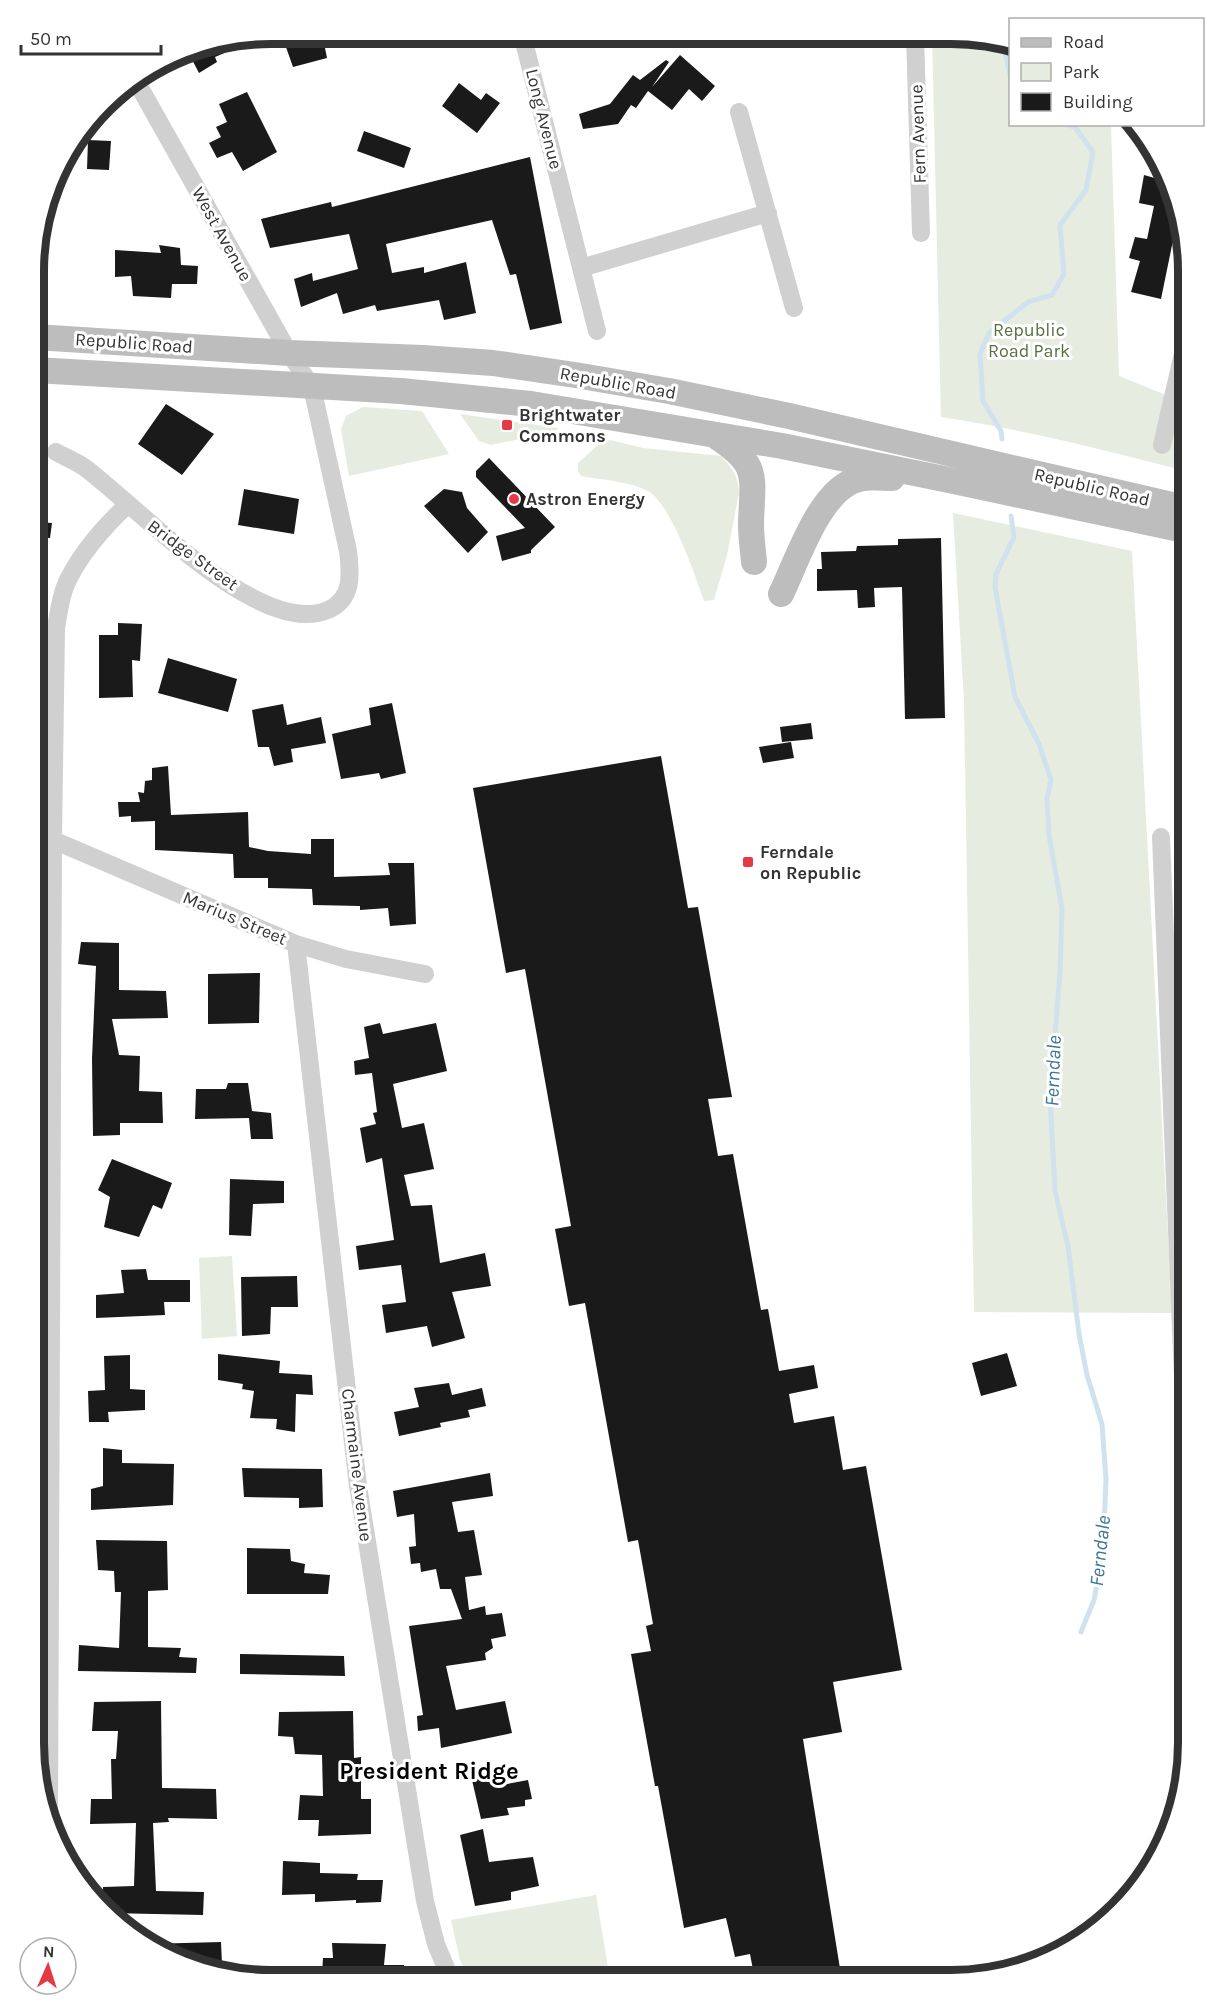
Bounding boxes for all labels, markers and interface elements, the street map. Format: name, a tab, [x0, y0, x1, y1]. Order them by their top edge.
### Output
scale bar	[21, 18, 160, 56]
legend	[1009, 18, 1204, 126]
text: 50 m	[30, 28, 72, 50]
text: Road	[1063, 31, 1104, 53]
text: Park	[1063, 61, 1100, 83]
street label: Long Avenue	[521, 66, 567, 172]
street label: Fern Avenue	[905, 84, 931, 184]
text: Building	[1063, 91, 1133, 113]
street label: West Avenue	[187, 183, 257, 285]
park label: Republic Road Park	[988, 319, 1070, 362]
street label: Republic Road	[74, 328, 194, 358]
street label: Republic Road	[558, 362, 678, 404]
place label: Brightwater Commons	[519, 404, 620, 447]
marker: Brightwater Commons	[500, 418, 514, 432]
street label: Republic Road	[1032, 463, 1152, 511]
place label: Astron Energy	[526, 488, 645, 510]
marker: Astron Energy	[507, 492, 521, 506]
street label: Bridge Street	[143, 515, 243, 595]
place label: Ferndale on Republic	[760, 841, 861, 884]
marker: Ferndale on Republic	[741, 855, 755, 869]
street label: Marius Street	[180, 886, 291, 950]
water label: Ferndale	[1040, 1035, 1066, 1107]
street label: Charmaine Avenue	[337, 1387, 377, 1543]
water label: Ferndale	[1085, 1514, 1115, 1588]
district label: President Ridge	[339, 1757, 519, 1785]
north arrow	[18, 1936, 78, 1996]
text: N	[43, 1942, 55, 1961]

